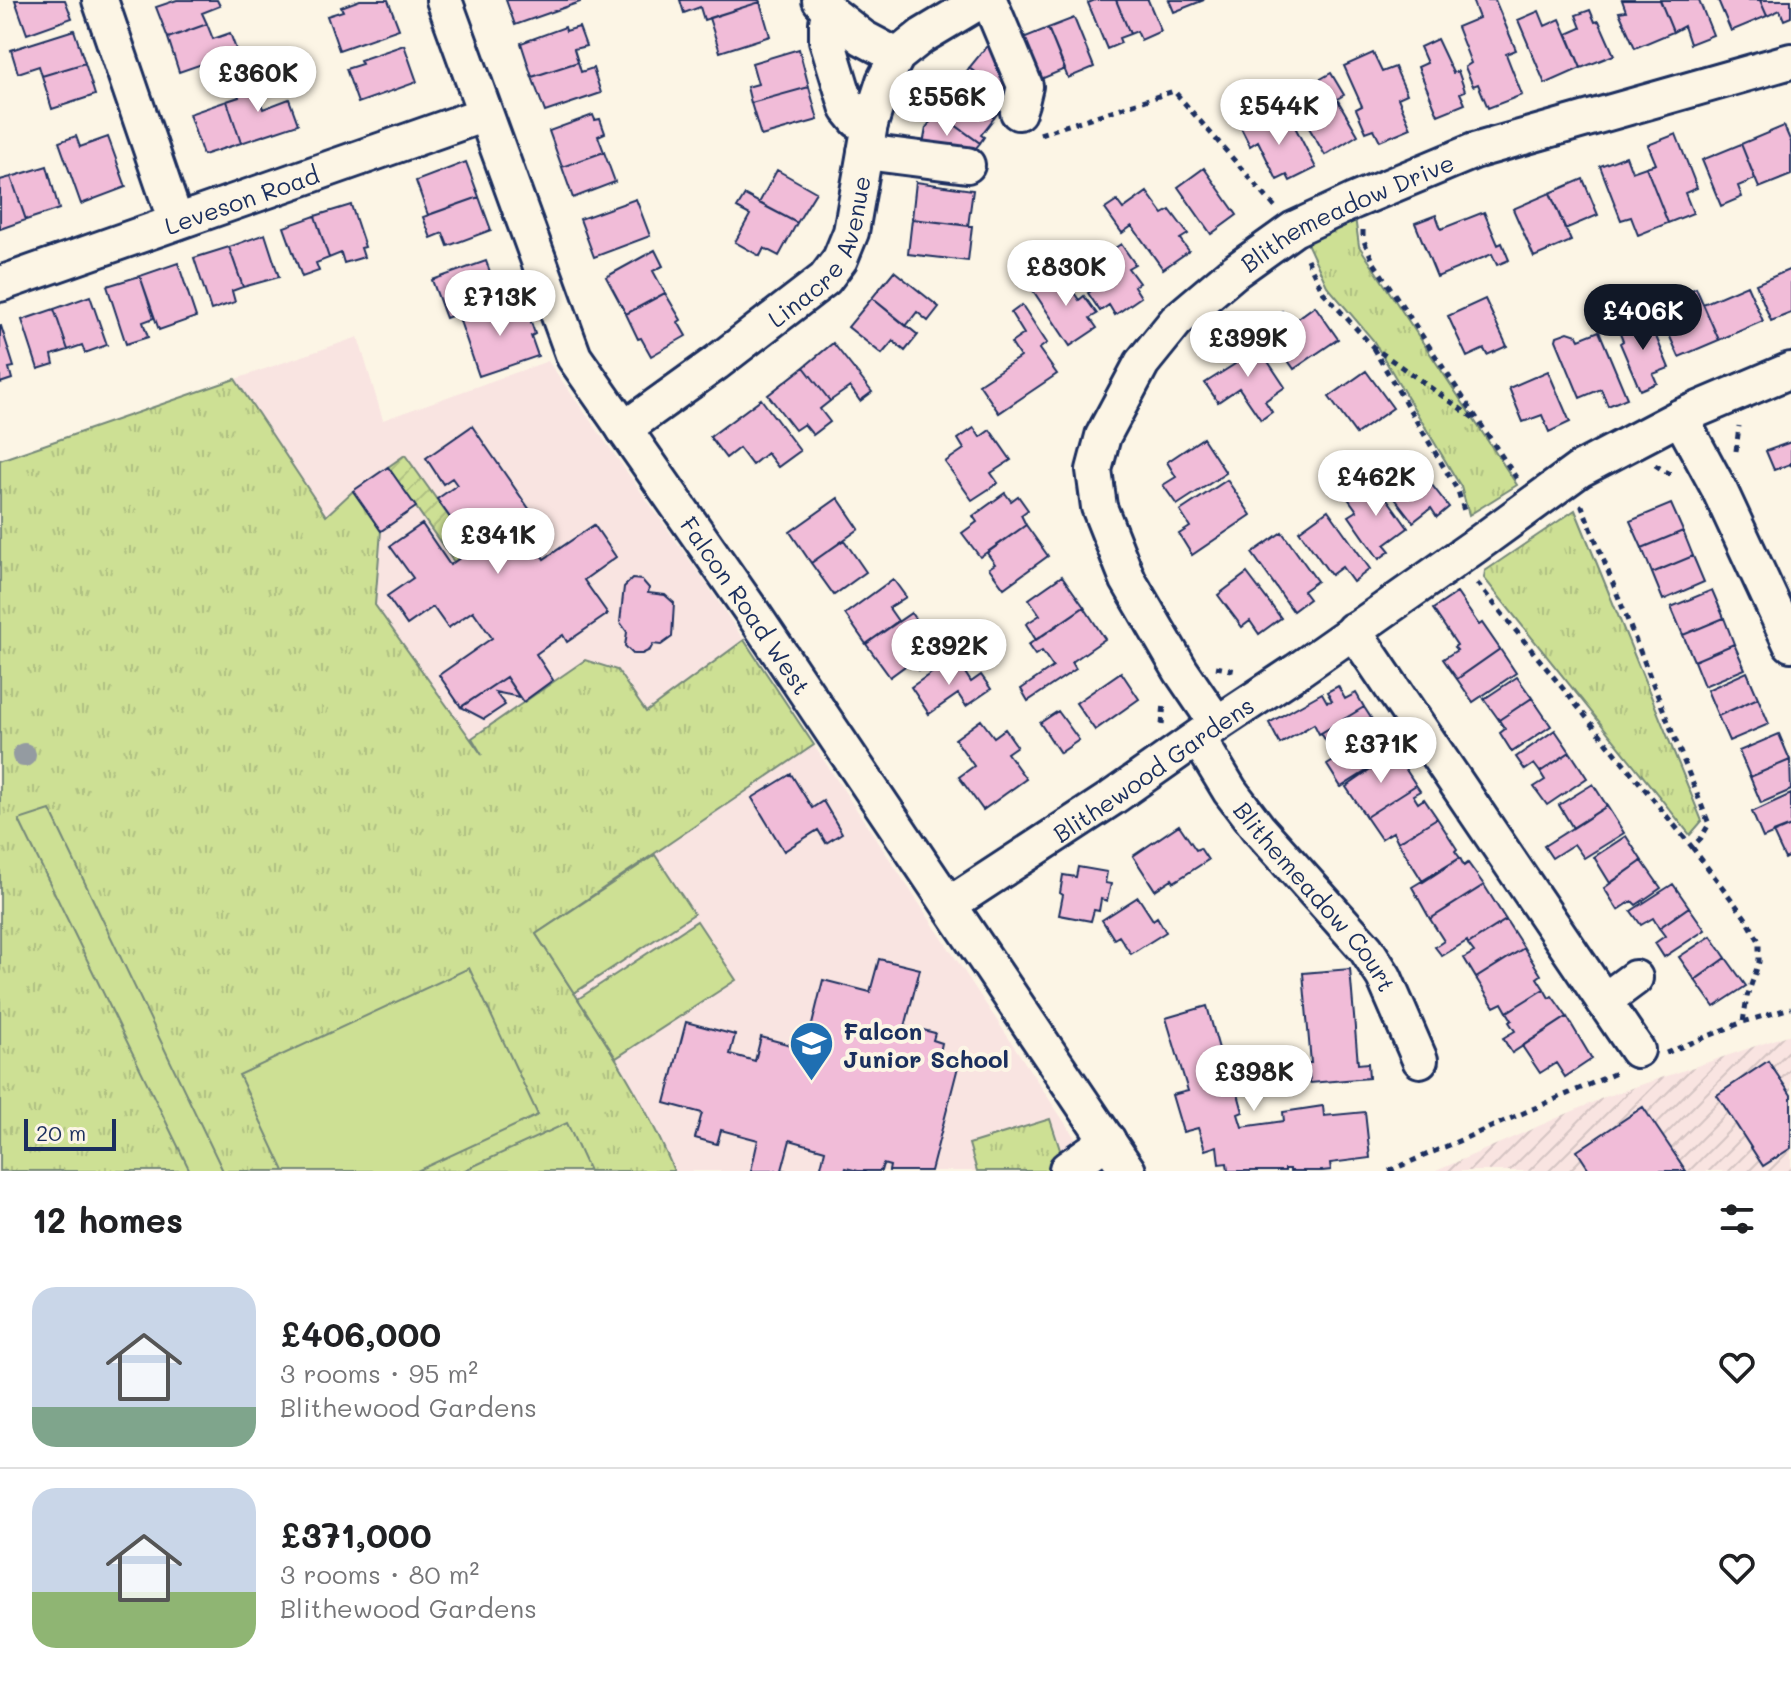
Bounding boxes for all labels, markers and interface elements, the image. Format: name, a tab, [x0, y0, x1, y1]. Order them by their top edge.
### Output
pin: £360K	[202, 46, 314, 114]
text: £360K	[217, 55, 299, 89]
pin: £556K	[891, 70, 1003, 138]
text: £556K	[907, 79, 987, 113]
pin: £544K	[1223, 79, 1335, 147]
text: £544K	[1238, 88, 1320, 122]
street label: Blithemeadow Drive	[1234, 146, 1458, 278]
street label: Leveson Road	[160, 158, 323, 241]
street label: Linacre Avenue	[761, 173, 876, 333]
pin: £830K	[1010, 240, 1122, 308]
text: £830K	[1025, 249, 1107, 283]
pin: £713K	[444, 270, 556, 338]
text: £713K	[463, 279, 537, 313]
pin: £406K	[1587, 284, 1699, 352]
text: £406K	[1602, 293, 1684, 327]
pin: £399K	[1192, 311, 1304, 379]
text: £399K	[1208, 320, 1288, 354]
pin: £462K	[1320, 450, 1432, 518]
text: £462K	[1336, 459, 1416, 493]
pin: £341K	[442, 508, 554, 576]
street label: Falcon Road West	[674, 510, 818, 700]
text: £341K	[460, 517, 536, 551]
pin: £392K	[893, 619, 1005, 687]
text: £392K	[909, 628, 989, 662]
street label: Blithewood Gardens	[1046, 689, 1259, 848]
pin: £371K	[1325, 717, 1437, 785]
text: £371K	[1344, 726, 1418, 760]
street label: Blithemeadow Court	[1228, 795, 1404, 996]
place label: Falcon Junior School	[843, 1015, 1009, 1074]
school or university icon: Falcon Junior School	[788, 1020, 836, 1083]
pin: £398K	[1198, 1045, 1310, 1113]
text: £398K	[1214, 1054, 1294, 1088]
scale bar	[24, 1115, 116, 1151]
text: 20 m	[36, 1118, 86, 1147]
text: 12 homes	[32, 1197, 183, 1242]
icon: filters	[1715, 1197, 1759, 1241]
text: £406,000	[280, 1311, 441, 1356]
icon: home	[96, 1319, 192, 1415]
icon: heart	[1715, 1345, 1759, 1389]
text: 3 rooms · 95 m²	[280, 1356, 478, 1390]
text: Blithewood Gardens	[280, 1390, 537, 1424]
text: £371,000	[280, 1512, 432, 1557]
icon: home	[96, 1520, 192, 1616]
icon: heart	[1715, 1546, 1759, 1590]
text: 3 rooms · 80 m²	[280, 1557, 479, 1591]
text: Blithewood Gardens	[280, 1591, 537, 1625]

